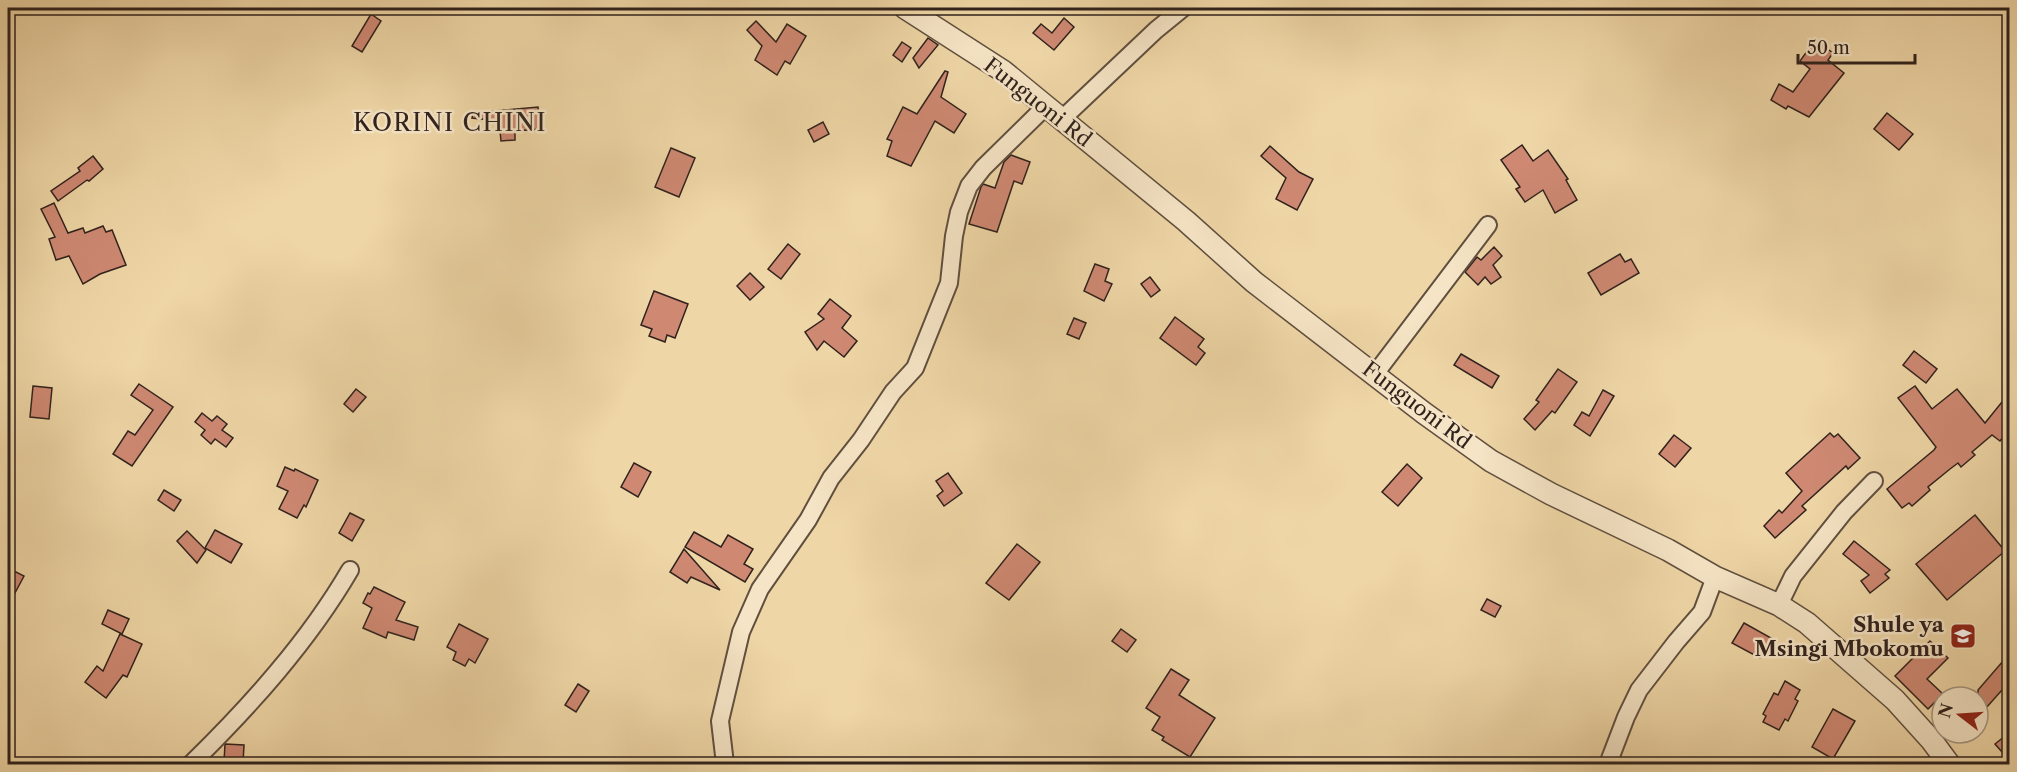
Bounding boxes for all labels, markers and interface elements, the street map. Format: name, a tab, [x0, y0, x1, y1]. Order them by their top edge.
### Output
scale bar	[1798, 27, 1915, 65]
text: 50 m	[1807, 37, 1850, 59]
street label: Funguoni Rd	[979, 52, 1097, 152]
district label: KORINI CHINI	[353, 108, 547, 137]
street label: Funguoni Rd	[1358, 356, 1477, 454]
place label: Shule ya Msingi Mbokomu	[1755, 612, 1945, 661]
school or university icon: Shule ya Msingi Mbokomu	[1948, 621, 1978, 651]
north arrow	[1930, 685, 1990, 745]
text: N	[1934, 701, 1957, 720]

